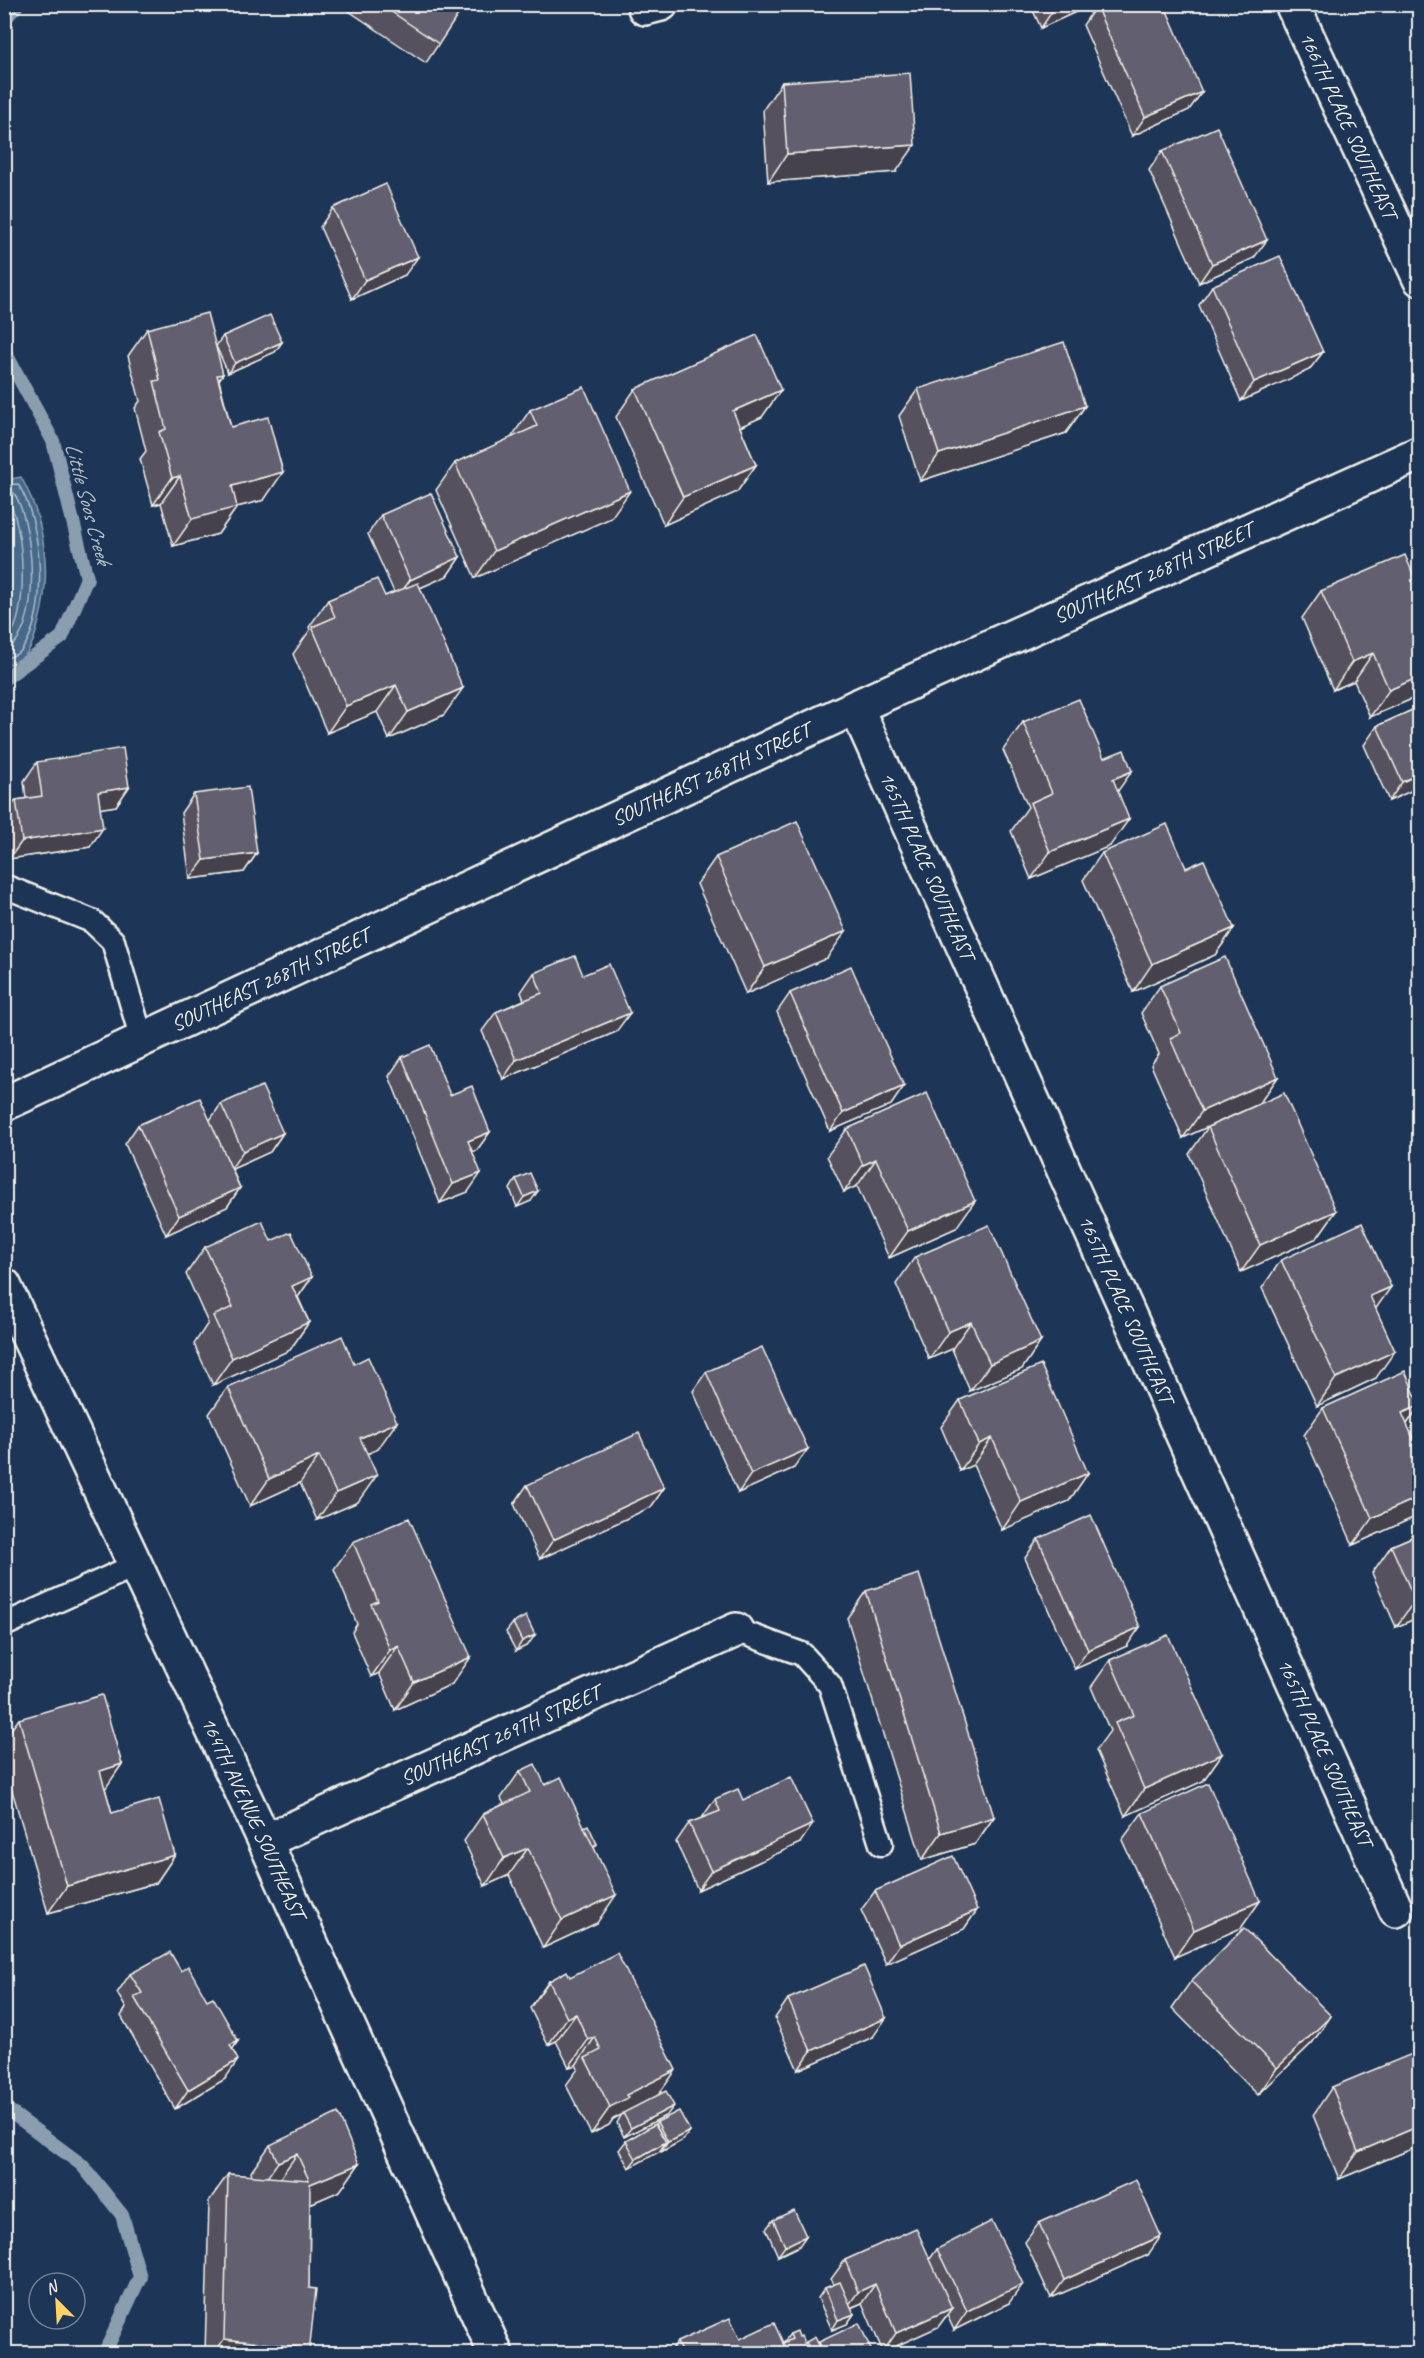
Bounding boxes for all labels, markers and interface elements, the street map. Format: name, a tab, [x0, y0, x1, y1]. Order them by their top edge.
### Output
street label: 166TH PLACE SOUTHEAST	[1294, 28, 1405, 227]
water label: Little Soos Creek	[58, 440, 119, 571]
street label: SOUTHEAST 268TH STREET	[1049, 515, 1262, 629]
street label: SOUTHEAST 268TH STREET	[608, 715, 819, 832]
street label: 165TH PLACE SOUTHEAST	[874, 768, 983, 968]
street label: SOUTHEAST 268TH STREET	[167, 920, 379, 1037]
street label: 165TH PLACE SOUTHEAST	[1073, 1211, 1182, 1411]
street label: 165TH PLACE SOUTHEAST	[1272, 1654, 1381, 1854]
street label: SOUTHEAST 269TH STREET	[397, 1677, 609, 1792]
street label: 164TH AVENUE SOUTHEAST	[196, 1713, 313, 1927]
north arrow	[27, 2271, 87, 2331]
text: N	[43, 2276, 63, 2299]

